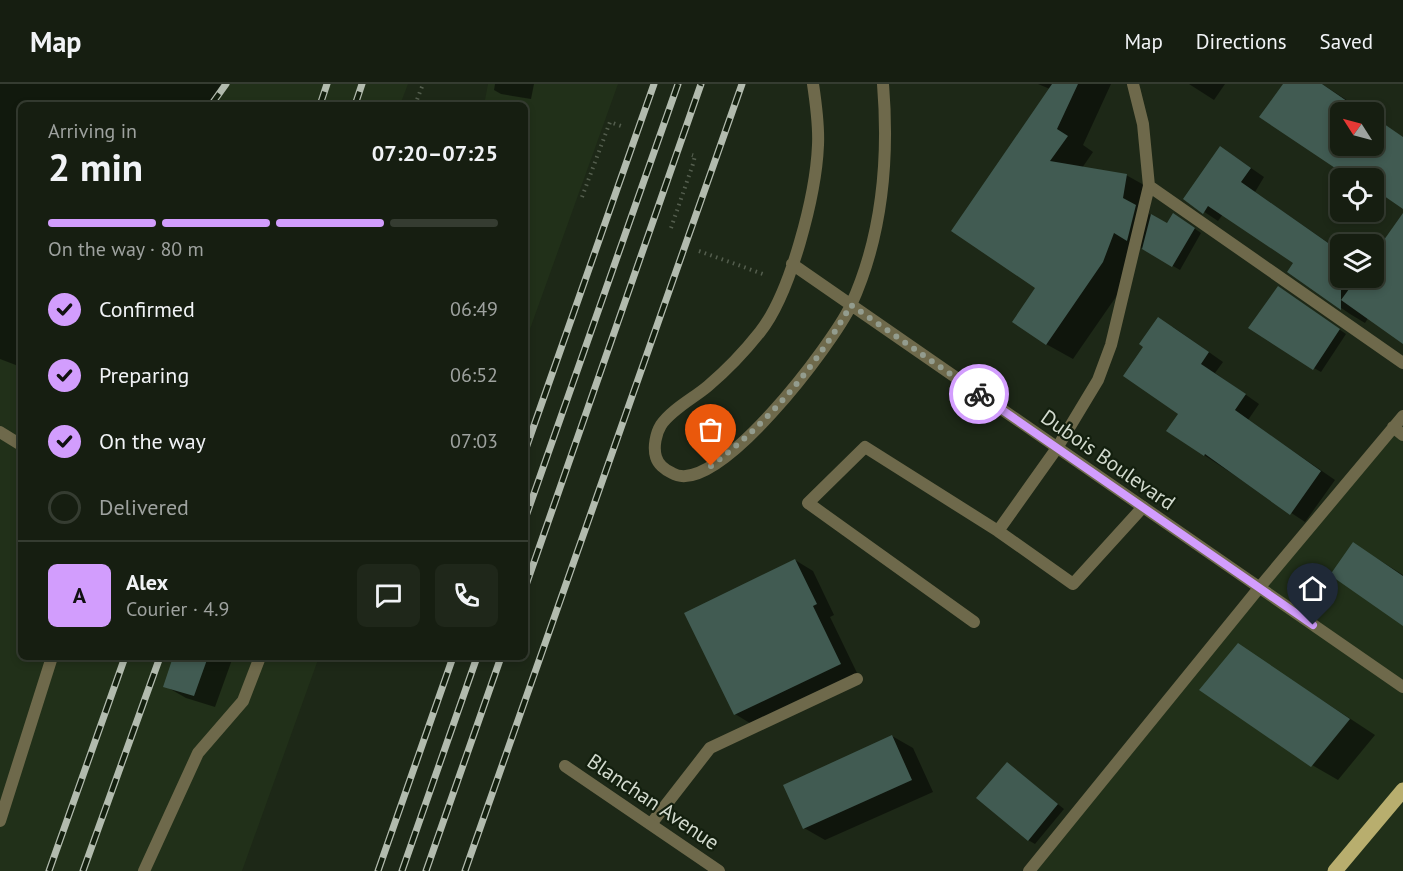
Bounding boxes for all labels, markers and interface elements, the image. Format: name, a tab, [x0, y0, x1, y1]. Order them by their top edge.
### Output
text: Map	[30, 23, 81, 60]
text: Map	[1124, 28, 1163, 55]
text: Directions	[1196, 28, 1287, 55]
text: Saved	[1320, 28, 1373, 55]
north arrow	[1330, 102, 1384, 156]
map controls	[1330, 102, 1384, 288]
text: Arriving in	[48, 118, 137, 144]
text: 07:20–07:25	[372, 139, 498, 167]
text: 2 min	[48, 141, 143, 192]
button: locate	[1330, 168, 1384, 222]
button: layers	[1330, 234, 1384, 288]
text: On the way · 80 m	[48, 236, 204, 262]
icon: check	[48, 293, 81, 326]
text: Confirmed	[99, 295, 195, 323]
text: 06:49	[450, 296, 498, 322]
icon: check	[48, 359, 81, 392]
text: Preparing	[99, 361, 189, 389]
text: 06:52	[450, 362, 498, 388]
courier	[949, 364, 1009, 424]
icon: bike	[963, 378, 996, 411]
street label: Dubois Boulevard	[1036, 403, 1181, 516]
pin	[685, 404, 736, 466]
icon: bag	[694, 413, 727, 446]
icon: check	[48, 425, 81, 458]
text: On the way	[99, 427, 206, 455]
text: 07:03	[450, 428, 498, 454]
text: Delivered	[99, 493, 189, 521]
pin	[1287, 563, 1338, 625]
button: chat	[357, 564, 420, 627]
button: phone	[435, 564, 498, 627]
text: Alex	[126, 568, 168, 596]
icon: home	[1296, 572, 1329, 605]
text: A	[73, 581, 86, 609]
text: Courier · 4.9	[126, 596, 229, 622]
street label: Blanchan Avenue	[582, 747, 725, 856]

